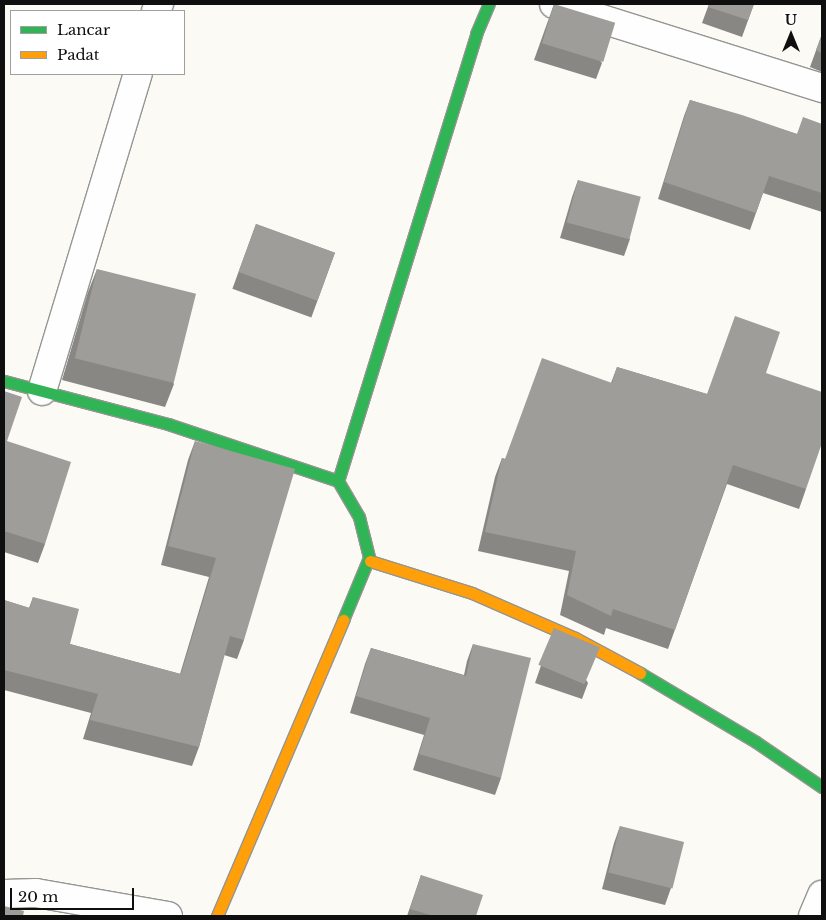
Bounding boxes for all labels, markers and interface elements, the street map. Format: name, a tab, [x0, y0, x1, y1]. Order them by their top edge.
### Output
legend	[10, 10, 185, 75]
north arrow	[766, 10, 816, 60]
text: U	[785, 11, 797, 29]
text: Lancar	[57, 20, 110, 39]
text: Padat	[57, 45, 100, 64]
scale bar	[12, 878, 136, 910]
text: 20 m	[18, 887, 58, 906]

